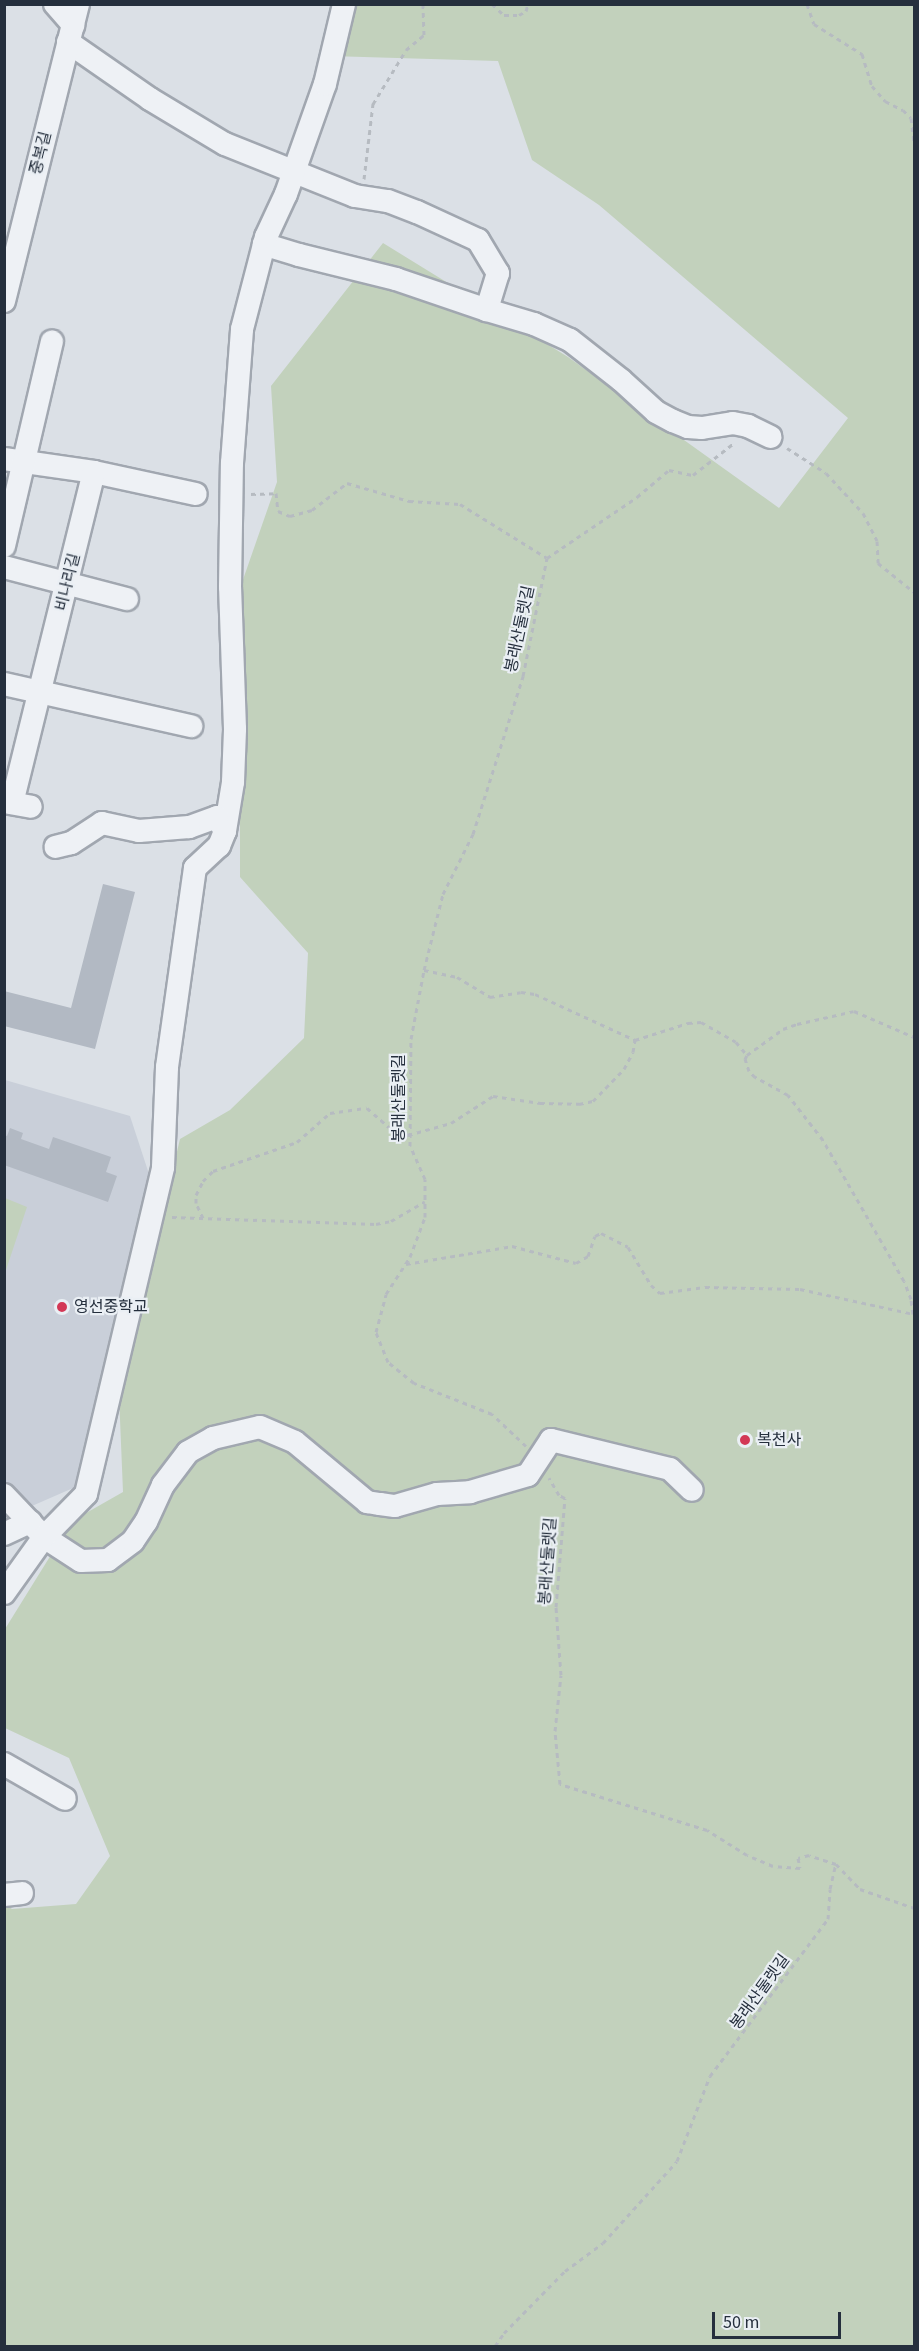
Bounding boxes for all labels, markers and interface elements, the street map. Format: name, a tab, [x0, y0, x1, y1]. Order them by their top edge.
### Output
street label: 중복길	[26, 129, 56, 177]
street label: 비나리길	[52, 551, 84, 613]
street label: 봉래산둘렛길	[501, 584, 539, 674]
street label: 봉래산둘렛길	[389, 1054, 409, 1142]
place label: 영선중학교	[74, 1297, 148, 1317]
marker: 영선중학교	[55, 1300, 69, 1314]
place label: 복천사	[757, 1430, 801, 1450]
marker: 복천사	[738, 1433, 752, 1447]
street label: 봉래산둘렛길	[535, 1516, 561, 1606]
street label: 봉래산둘렛길	[726, 1951, 794, 2033]
scale bar	[715, 2300, 844, 2338]
text: 50 m	[723, 2310, 759, 2335]

